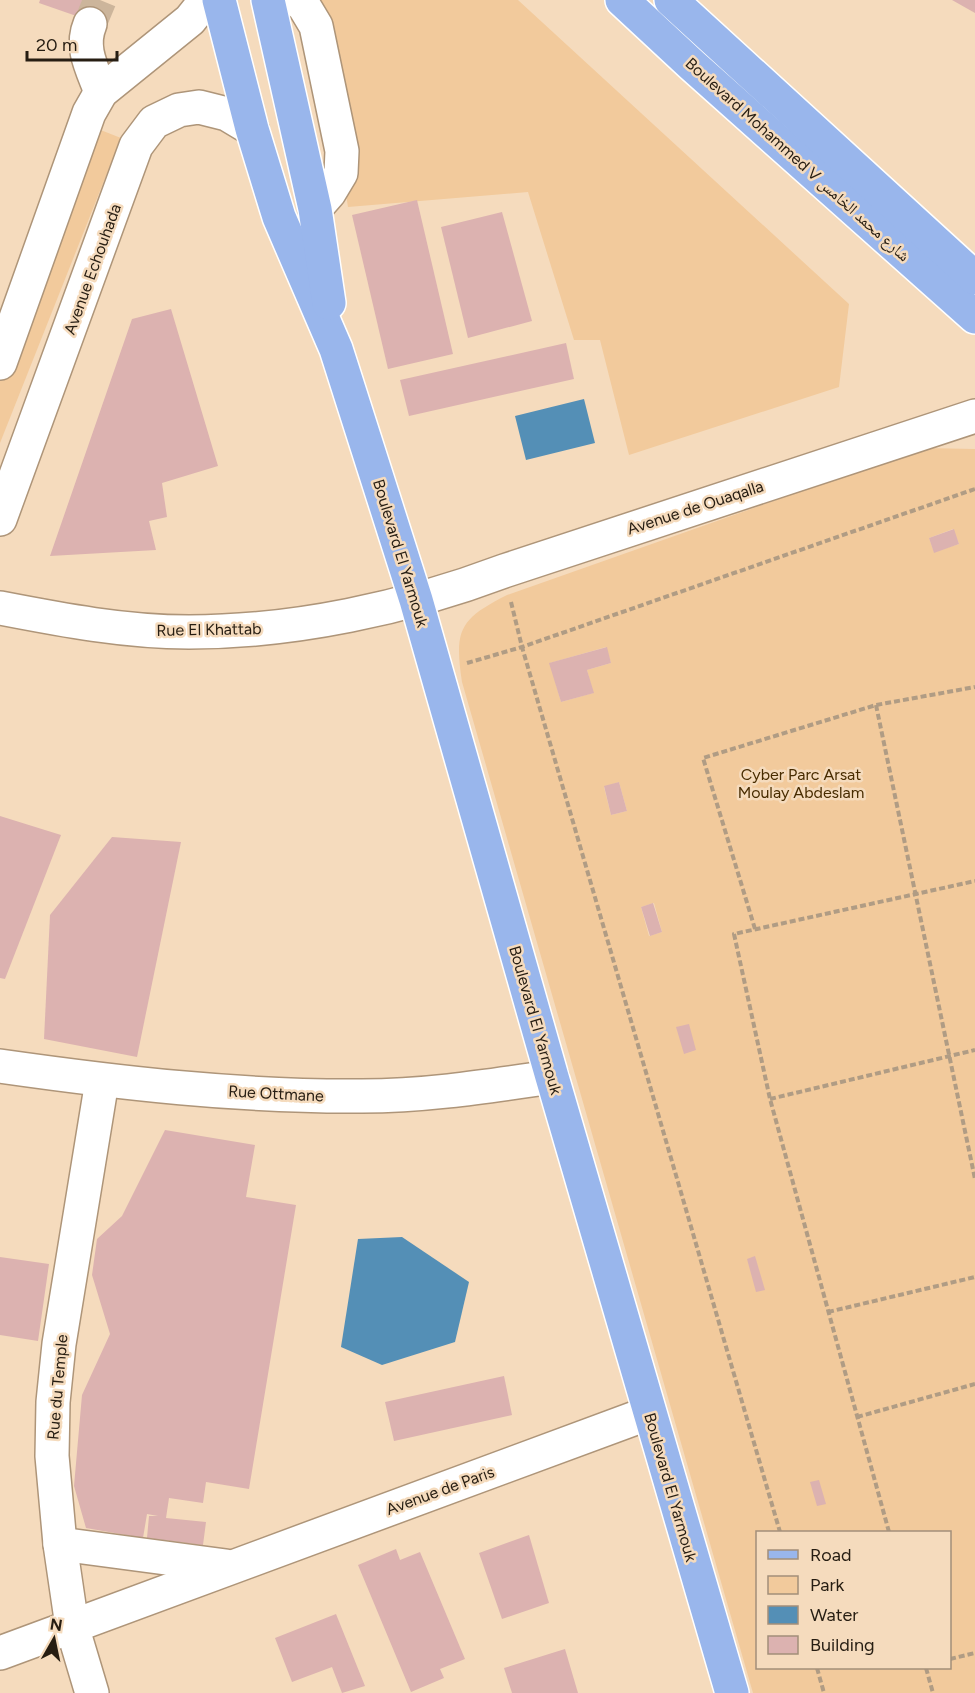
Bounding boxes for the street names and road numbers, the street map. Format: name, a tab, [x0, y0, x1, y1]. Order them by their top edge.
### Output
street label: Boulevard Mohammed V شارع محمد الخامس	[681, 54, 914, 266]
street label: Avenue Echouhada	[60, 201, 125, 337]
street label: Avenue de Ouaqalla	[625, 476, 766, 538]
street label: Boulevard El Yarmouk	[369, 477, 432, 630]
street label: Rue El Khattab	[156, 619, 262, 640]
street label: Boulevard El Yarmouk	[505, 944, 566, 1097]
street label: Rue Ottmane	[228, 1082, 324, 1106]
street label: Rue du Temple	[43, 1333, 72, 1441]
street label: Boulevard El Yarmouk	[640, 1411, 701, 1564]
street label: Avenue de Paris	[383, 1462, 497, 1519]

